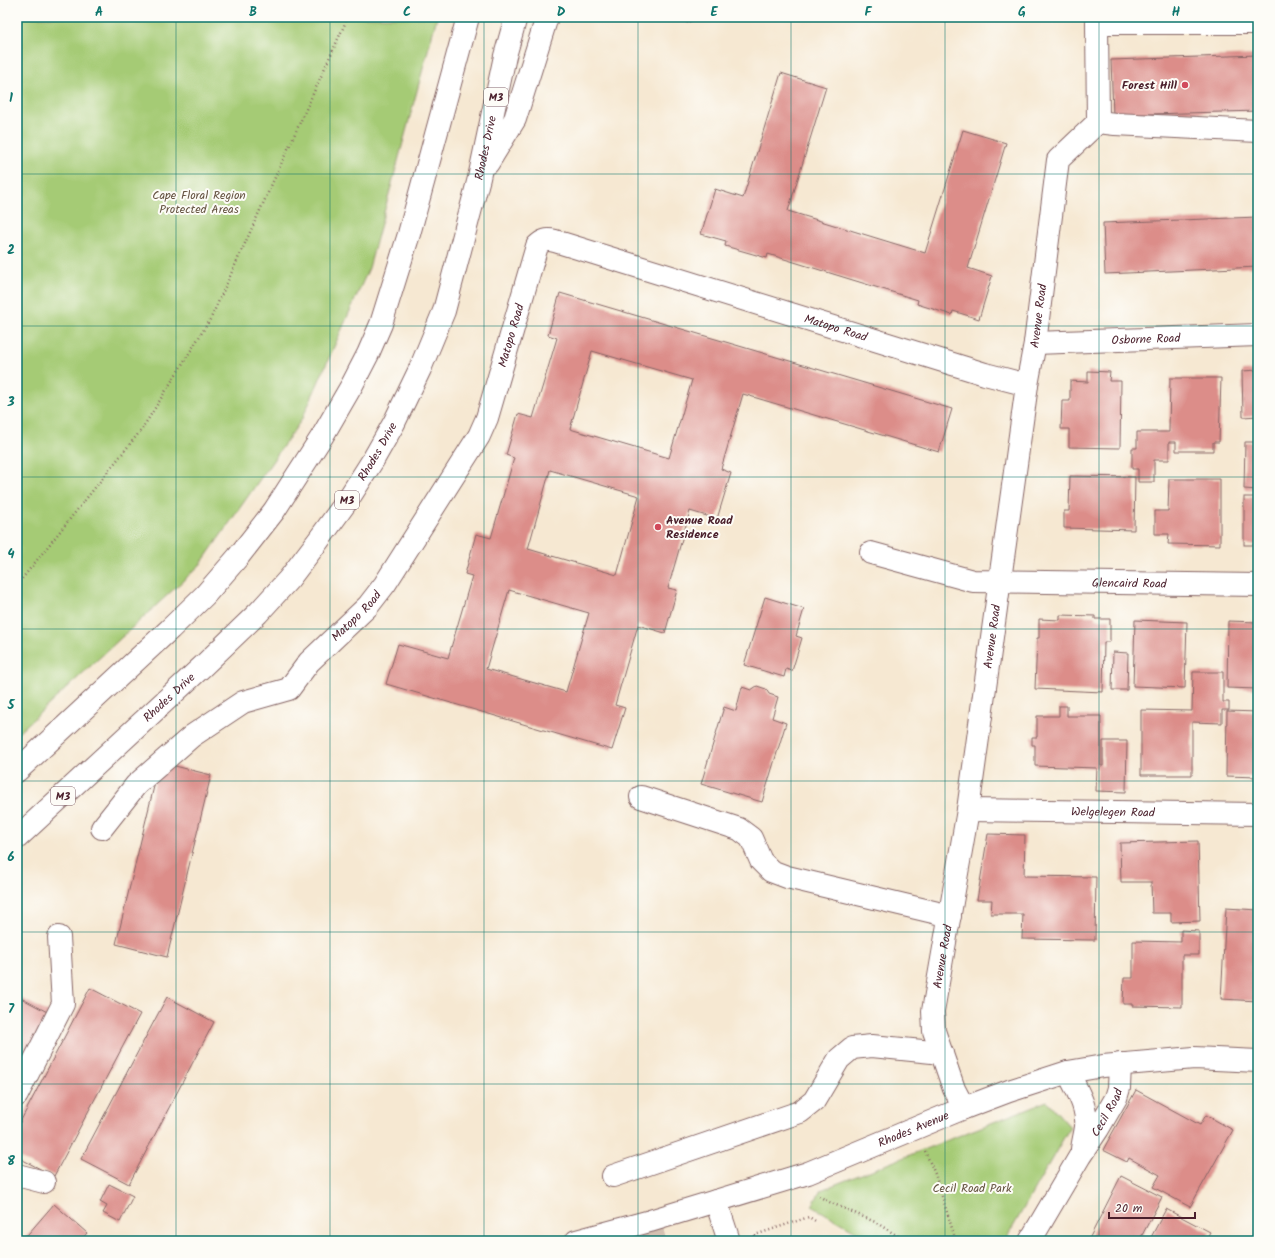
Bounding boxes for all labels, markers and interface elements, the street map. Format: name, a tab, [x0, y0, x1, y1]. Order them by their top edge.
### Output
text: A	[95, 2, 103, 23]
text: B	[249, 2, 257, 23]
text: C	[403, 2, 411, 23]
text: D	[557, 2, 566, 23]
text: E	[710, 2, 718, 23]
text: F	[864, 2, 872, 23]
text: G	[1018, 2, 1026, 23]
text: H	[1172, 2, 1181, 23]
place label: Forest Hill	[1122, 76, 1178, 95]
marker: Forest Hill	[1180, 80, 1190, 90]
text: 1	[9, 88, 13, 109]
road number: M3	[484, 88, 508, 106]
street label: Rhodes Drive	[470, 114, 502, 182]
park label: Cape Floral Region Protected Areas	[152, 186, 246, 219]
text: 2	[7, 240, 15, 261]
street label: Avenue Road	[1025, 282, 1052, 350]
street label: Matopo Road	[493, 301, 530, 370]
street label: Matopo Road	[802, 310, 871, 347]
street label: Osborne Road	[1111, 329, 1182, 350]
text: 3	[6, 392, 15, 413]
street label: Rhodes Drive	[353, 418, 403, 485]
road number: M3	[335, 491, 359, 509]
place label: Avenue Road Residence	[666, 511, 733, 544]
marker: Avenue Road Residence	[653, 522, 663, 532]
text: 4	[7, 544, 15, 565]
street label: Glencaird Road	[1092, 574, 1168, 594]
street label: Matopo Road	[327, 586, 387, 646]
street label: Avenue Road	[979, 602, 1007, 670]
street label: Rhodes Drive	[139, 668, 200, 727]
text: 5	[7, 695, 16, 716]
road number: M3	[51, 787, 75, 805]
street label: Welgelegen Road	[1071, 802, 1156, 823]
text: 6	[7, 847, 15, 868]
street label: Avenue Road	[928, 922, 958, 990]
text: 7	[8, 999, 15, 1020]
street label: Cecil Road	[1086, 1085, 1129, 1141]
street label: Rhodes Avenue	[875, 1106, 953, 1153]
text: 8	[7, 1151, 15, 1172]
park label: Cecil Road Park	[932, 1179, 1012, 1198]
scale bar	[1109, 1194, 1195, 1220]
text: 20 m	[1115, 1199, 1143, 1218]

